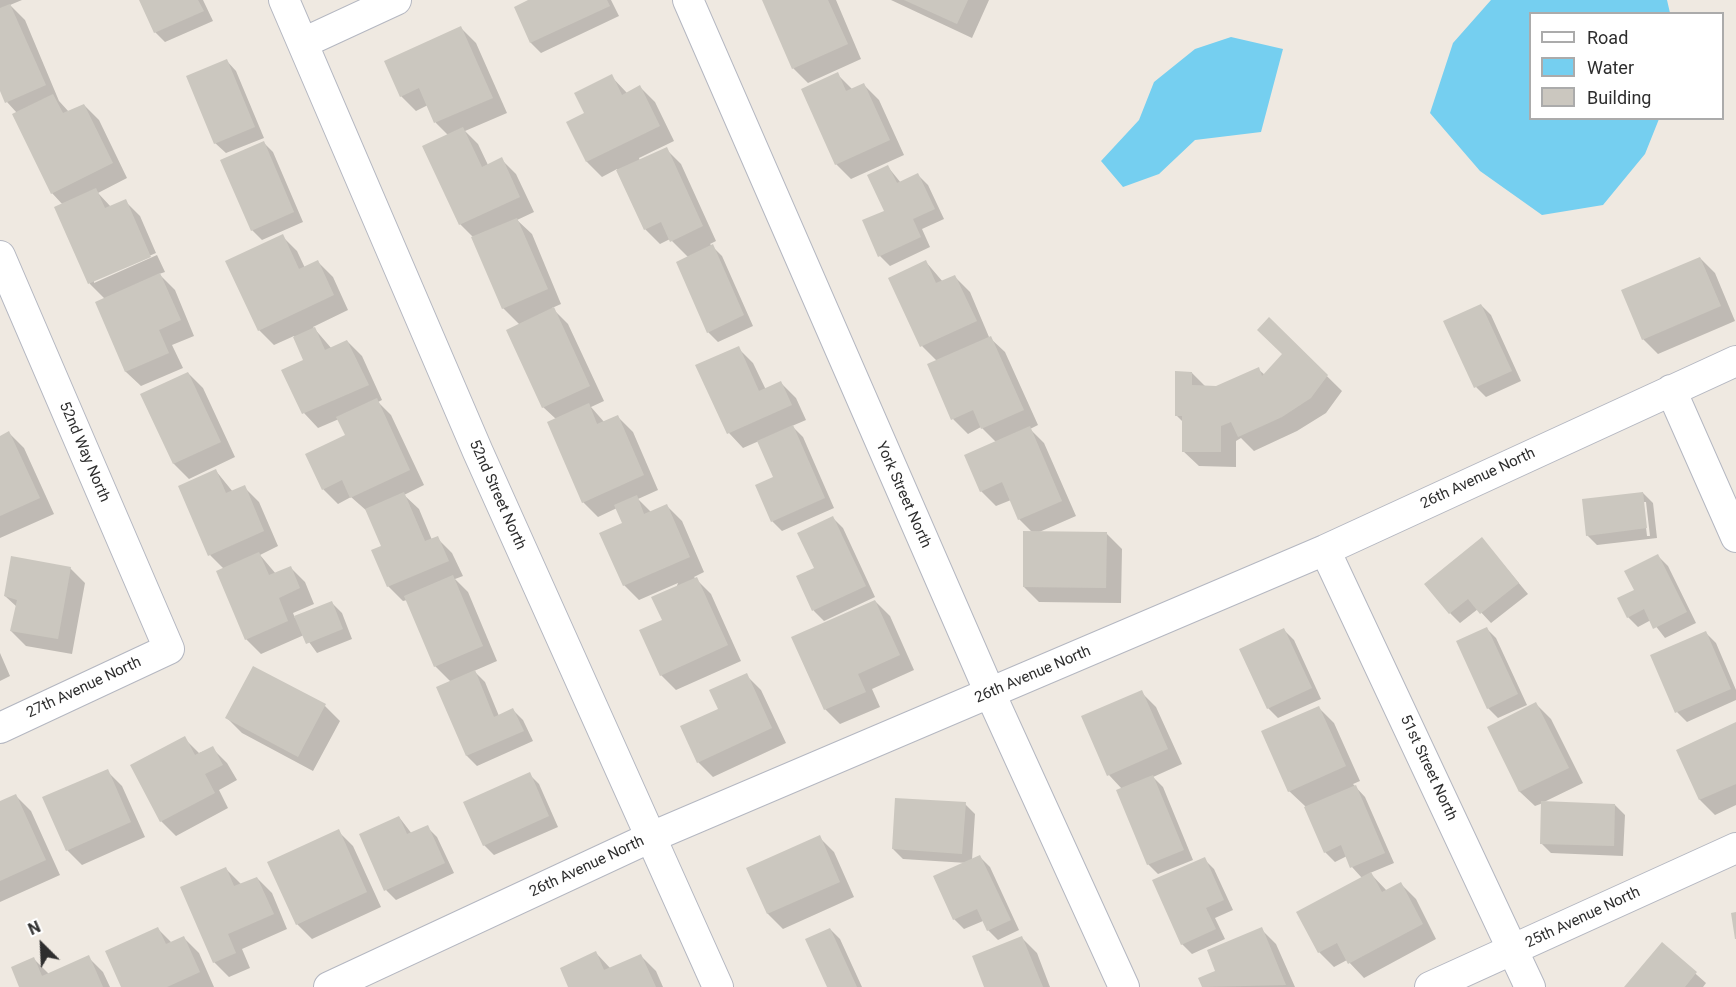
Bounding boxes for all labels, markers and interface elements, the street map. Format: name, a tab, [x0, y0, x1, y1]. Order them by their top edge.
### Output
legend	[1529, 12, 1724, 120]
text: Road	[1587, 27, 1628, 48]
text: Water	[1587, 57, 1634, 78]
text: Building	[1587, 87, 1651, 108]
street label: 52nd Way North	[55, 399, 113, 505]
street label: 52nd Street North	[465, 437, 529, 553]
street label: York Street North	[871, 439, 935, 551]
street label: 26th Avenue North	[1418, 445, 1538, 513]
street label: 26th Avenue North	[972, 642, 1094, 708]
street label: 27th Avenue North	[24, 654, 144, 722]
street label: 51st Street North	[1396, 712, 1460, 824]
street label: 26th Avenue North	[527, 833, 647, 901]
street label: 25th Avenue North	[1523, 884, 1643, 952]
north arrow	[12, 915, 72, 975]
text: N	[25, 917, 43, 939]

